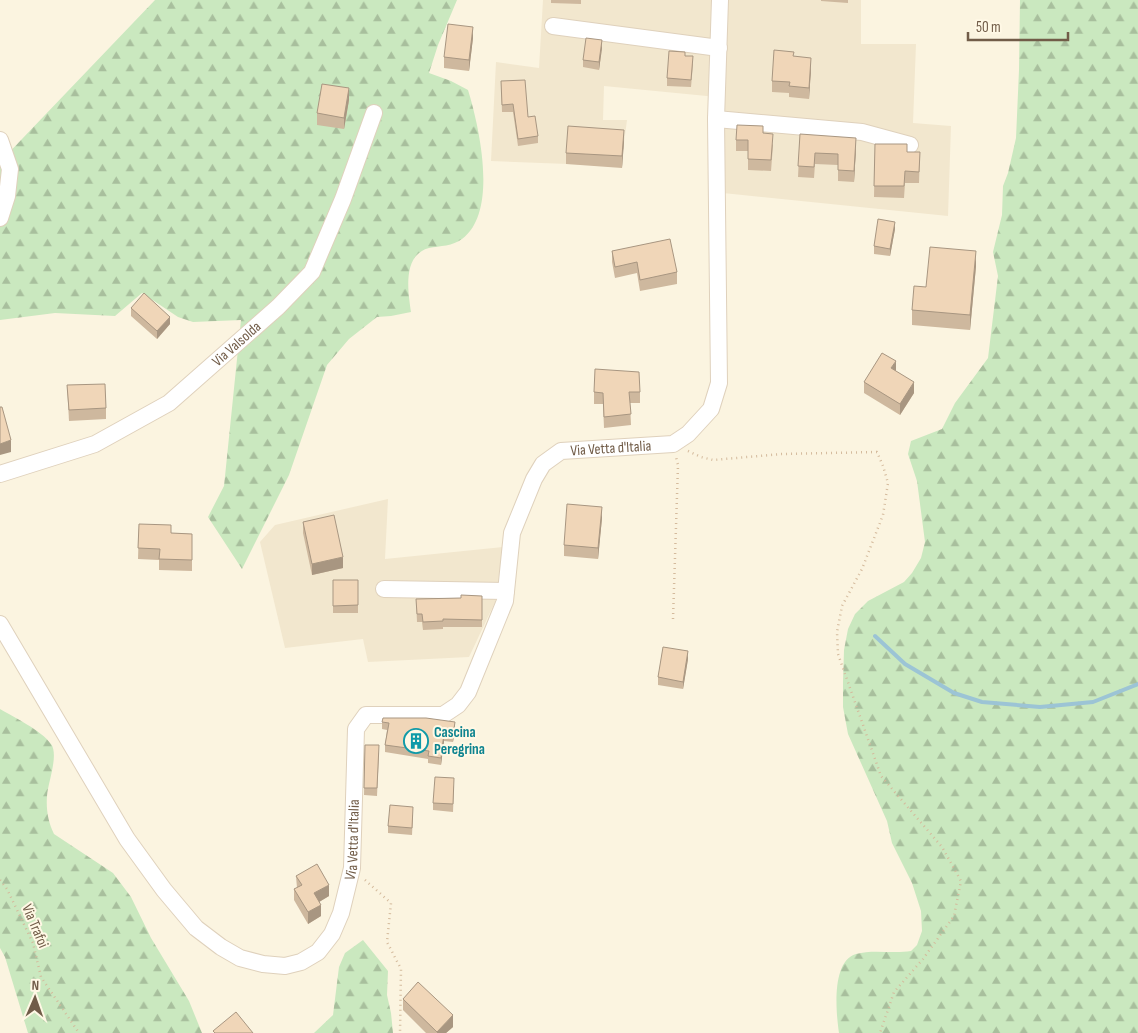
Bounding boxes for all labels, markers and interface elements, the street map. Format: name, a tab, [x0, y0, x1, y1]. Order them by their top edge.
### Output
scale bar	[968, 10, 1068, 42]
text: 50 m	[976, 18, 1001, 37]
street label: Via Valsolda	[208, 317, 265, 370]
street label: Via Vetta d'Italia	[570, 436, 652, 460]
place label: Cascina Peregrina	[434, 723, 485, 759]
building icon: Cascina Peregrina	[403, 728, 429, 754]
street label: Via Vetta d'Italia	[340, 799, 363, 882]
street label: Via Trafoi	[17, 901, 53, 951]
north arrow	[10, 973, 60, 1023]
text: N	[31, 977, 39, 994]

